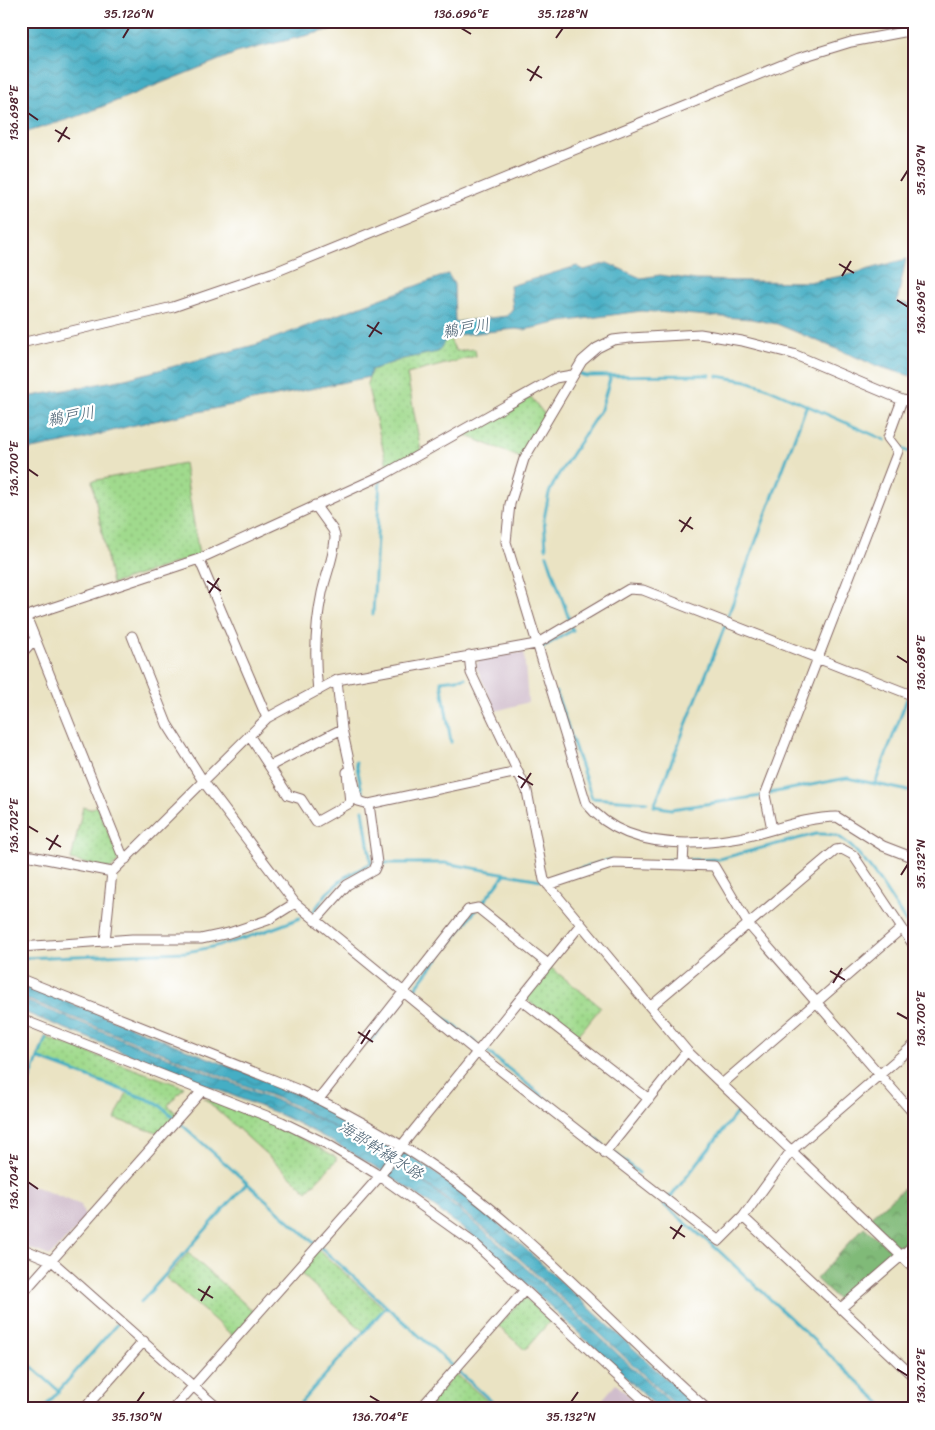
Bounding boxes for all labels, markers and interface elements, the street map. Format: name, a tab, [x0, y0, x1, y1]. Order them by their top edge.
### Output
text: 35.126°N	[104, 3, 155, 25]
text: 136.696°E	[434, 3, 490, 25]
text: 35.128°N	[538, 3, 589, 25]
text: 136.698°E	[3, 84, 25, 141]
text: 35.130°N	[910, 144, 932, 195]
text: 136.696°E	[910, 278, 932, 334]
water label: 鵜戸川	[440, 310, 492, 346]
water label: 鵜戸川	[45, 398, 97, 434]
text: 136.700°E	[3, 440, 25, 497]
text: 136.698°E	[910, 634, 932, 691]
text: 136.702°E	[3, 797, 25, 854]
text: 35.132°N	[910, 838, 932, 889]
text: 136.700°E	[910, 990, 932, 1047]
water label: 海部幹線水路	[333, 1112, 430, 1188]
text: 136.704°E	[3, 1153, 25, 1210]
text: 136.702°E	[910, 1347, 932, 1404]
text: 35.130°N	[112, 1406, 163, 1428]
text: 136.704°E	[352, 1406, 409, 1428]
text: 35.132°N	[546, 1406, 597, 1428]

